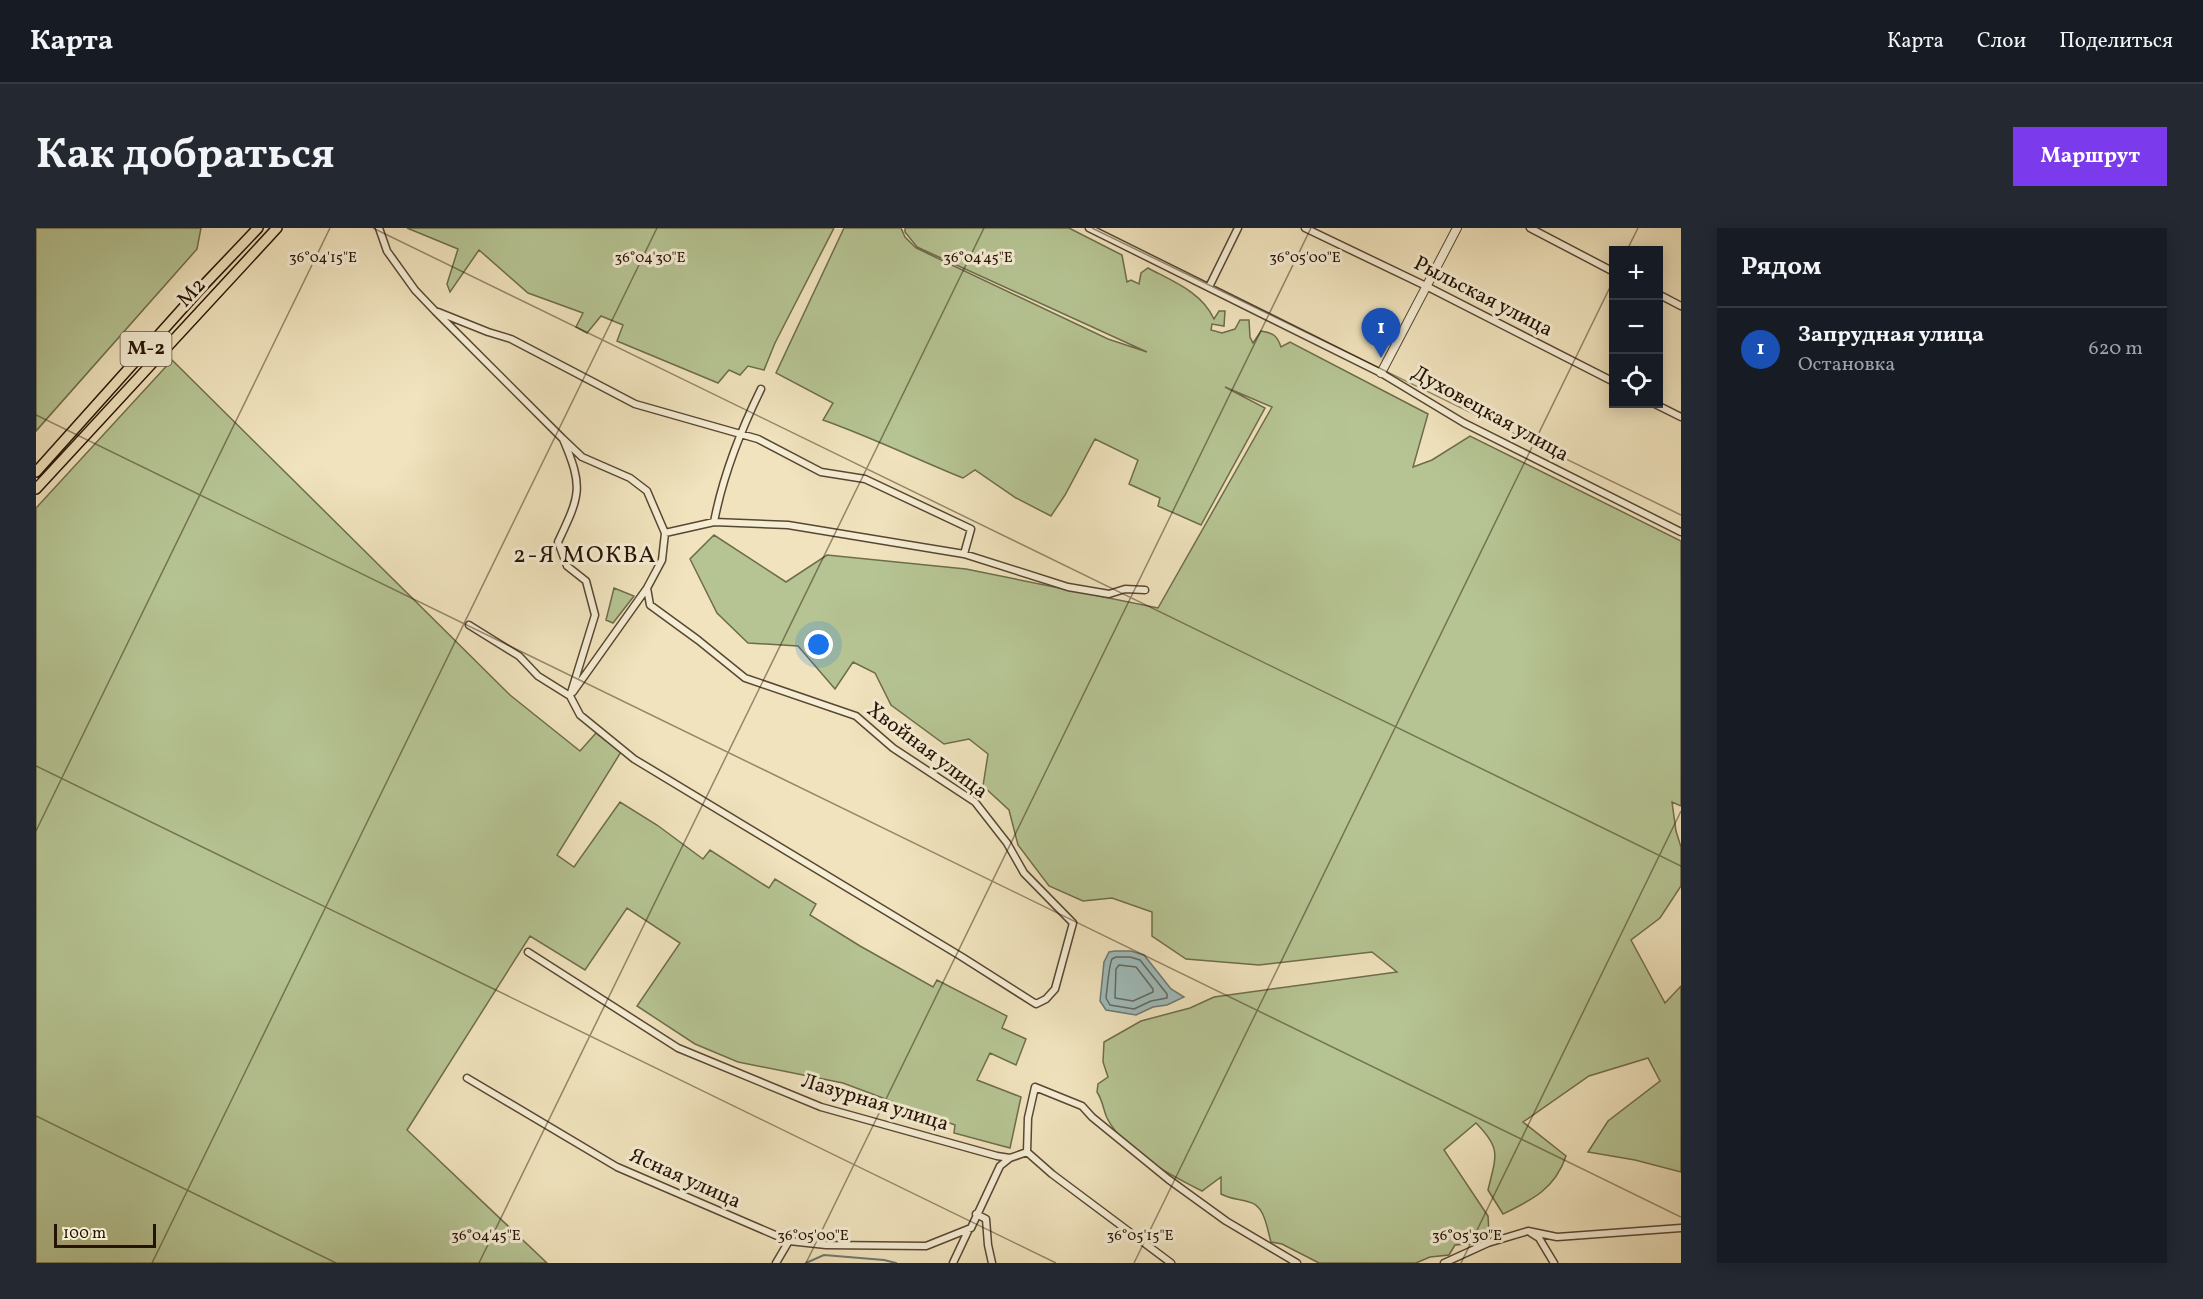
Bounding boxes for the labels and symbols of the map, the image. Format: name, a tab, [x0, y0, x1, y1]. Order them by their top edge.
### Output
text: 36°04'15"E	[289, 248, 357, 269]
text: 36°04'30"E	[615, 248, 685, 269]
text: 36°04'45"E	[943, 248, 1013, 269]
text: 36°05'00"E	[1269, 248, 1341, 269]
street label: Рыльская улица	[1408, 249, 1558, 345]
street label: М2	[171, 272, 213, 314]
pin: 1	[1362, 308, 1400, 358]
road number: М-2	[120, 332, 172, 366]
street label: Духовецкая улица	[1406, 359, 1574, 469]
district label: 2-Я МОКВА	[513, 539, 657, 573]
your location	[804, 630, 833, 659]
street label: Хвойная улица	[860, 696, 994, 806]
street label: Лазурная улица	[798, 1067, 952, 1139]
street label: Ясная улица	[625, 1142, 745, 1216]
scale bar	[54, 1221, 156, 1248]
text: 36°04'45"E	[451, 1226, 521, 1247]
text: 36°05'00"E	[777, 1226, 849, 1247]
text: 36°05'15"E	[1107, 1226, 1173, 1247]
text: 36°05'30"E	[1432, 1226, 1502, 1247]

